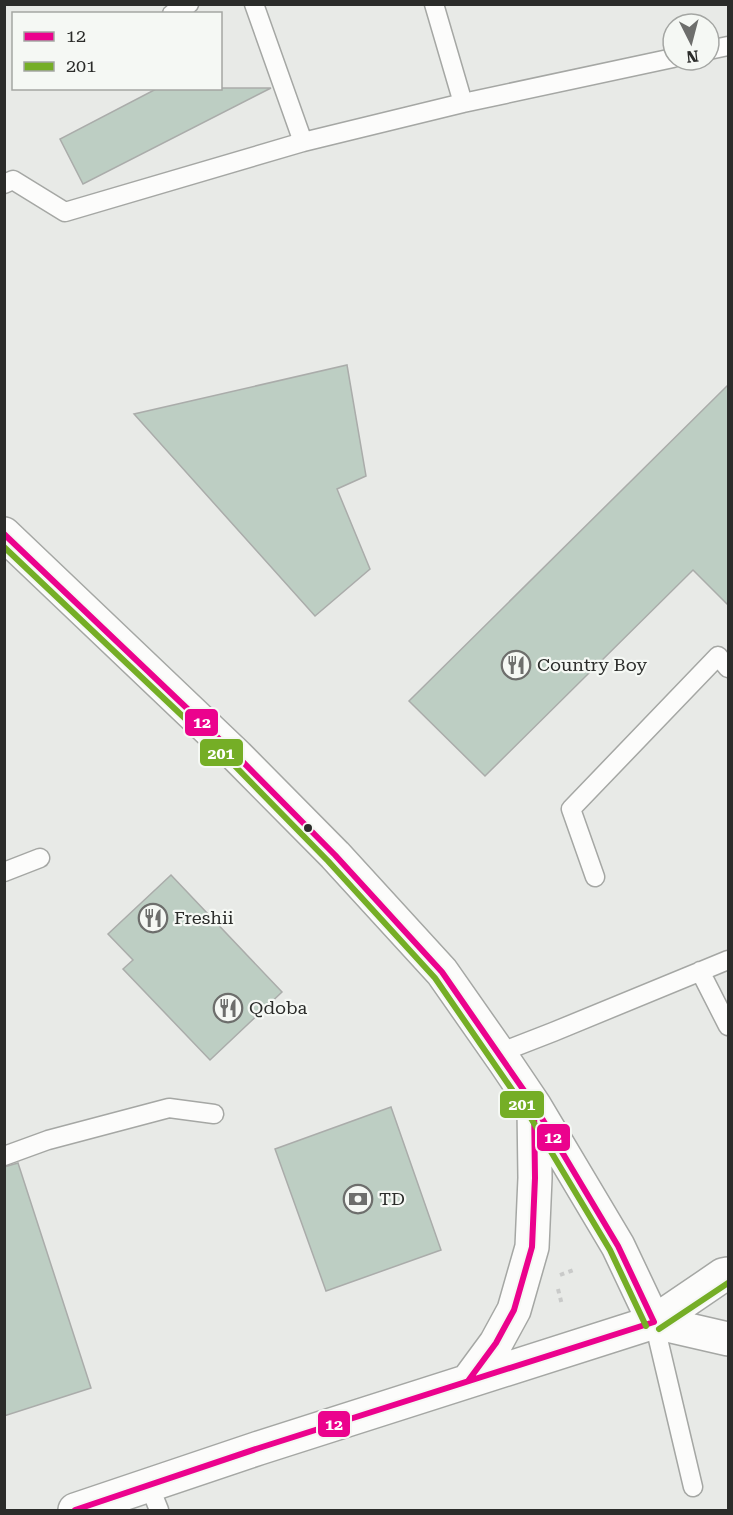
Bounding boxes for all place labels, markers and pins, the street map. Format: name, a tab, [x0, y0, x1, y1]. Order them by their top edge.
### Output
restaurant icon: Country Boy	[500, 649, 532, 681]
place label: Country Boy	[537, 654, 647, 675]
unlabelled marker	[302, 822, 314, 834]
restaurant icon: Freshii	[137, 902, 169, 934]
place label: Freshii	[174, 907, 234, 928]
restaurant icon: Qdoba	[212, 992, 244, 1024]
place label: Qdoba	[249, 997, 307, 1018]
bank icon: TD	[342, 1183, 374, 1215]
place label: TD	[379, 1188, 405, 1209]

